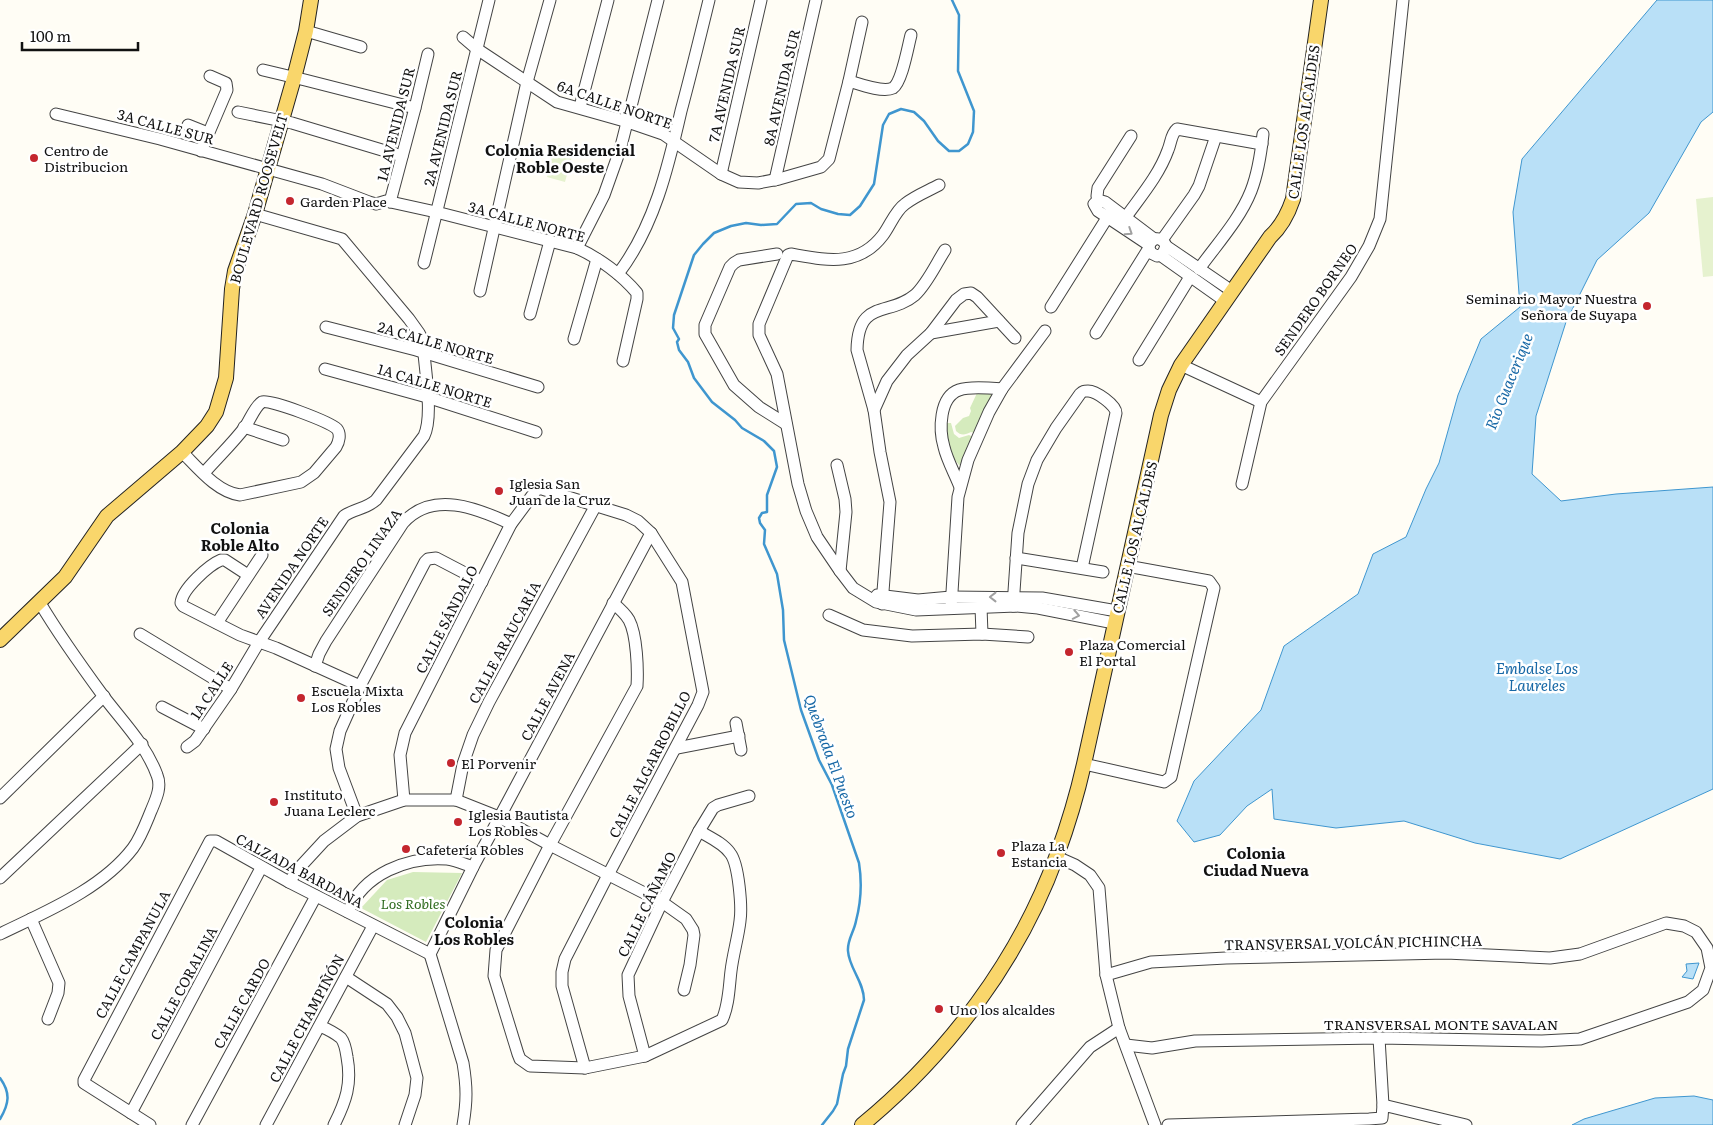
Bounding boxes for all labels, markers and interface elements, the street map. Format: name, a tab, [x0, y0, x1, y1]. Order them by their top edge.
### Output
scale bar	[22, 20, 139, 52]
text: 100 m	[30, 24, 71, 47]
street label: 7A AVENIDA SUR	[703, 24, 749, 144]
street label: 8A AVENIDA SUR	[758, 27, 804, 147]
street label: CALLE LOS ALCALDES	[1282, 44, 1324, 200]
street label: 1A AVENIDA SUR	[371, 65, 419, 183]
street label: 2A AVENIDA SUR	[418, 68, 466, 188]
street label: 6A CALLE NORTE	[555, 75, 675, 133]
street label: 3A CALLE SUR	[115, 103, 217, 149]
street label: BOULEVARD ROOSEVELT	[224, 110, 292, 286]
district label: Colonia Residencial Roble Oeste	[485, 138, 636, 178]
place label: Centro de Distribucion	[44, 140, 128, 176]
marker: Centro de Distribucion	[28, 152, 40, 164]
place label: Garden Place	[300, 191, 387, 211]
marker: Garden Place	[284, 195, 296, 207]
street label: 3A CALLE NORTE	[466, 196, 588, 246]
one-way arrow	[1124, 226, 1133, 236]
street label: SENDERO BORNEO	[1269, 239, 1361, 359]
place label: Seminario Mayor Nuestra Señora de Suyapa	[1466, 288, 1637, 324]
marker: Seminario Mayor Nuestra Señora de Suyapa	[1641, 300, 1653, 312]
street label: 2A CALLE NORTE	[376, 316, 497, 368]
water label: Río Guacerique	[1478, 329, 1538, 433]
street label: 1A CALLE NORTE	[375, 358, 495, 412]
street label: CALLE LOS ALCALDES	[1107, 459, 1161, 615]
place label: Iglesia San Juan de la Cruz	[509, 473, 611, 509]
marker: Iglesia San Juan de la Cruz	[493, 485, 505, 497]
street label: SENDERO LINAZA	[316, 504, 406, 620]
street label: AVENIDA NORTE	[249, 512, 333, 622]
district label: Colonia Roble Alto	[201, 516, 279, 556]
street label: CALLE SÁNDALO	[410, 561, 482, 677]
street label: CALLE ARAUCARÍA	[463, 576, 545, 707]
one-way arrow	[989, 592, 996, 602]
one-way arrow	[1072, 610, 1081, 620]
place label: Plaza Comercial El Portal	[1079, 634, 1186, 670]
marker: Plaza Comercial El Portal	[1063, 646, 1075, 658]
street label: CALLE AVENA	[515, 647, 579, 744]
water label: Embalse Los Laureles	[1496, 656, 1578, 696]
street label: 1A CALLE	[185, 657, 237, 723]
place label: Escuela Mixta Los Robles	[311, 680, 404, 716]
street label: CALLE ALGARROBILLO	[603, 687, 695, 841]
water label: Quebrada El Puesto	[799, 691, 865, 821]
marker: Escuela Mixta Los Robles	[295, 692, 307, 704]
place label: El Porvenir	[461, 753, 536, 773]
marker: El Porvenir	[445, 757, 457, 769]
place label: Instituto Juana Leclerc	[284, 784, 376, 820]
marker: Instituto Juana Leclerc	[268, 796, 280, 808]
place label: Iglesia Bautista Los Robles	[468, 804, 569, 840]
marker: Iglesia Bautista Los Robles	[452, 816, 464, 828]
street label: CALZADA BARDANA	[233, 828, 368, 913]
place label: Plaza La Estancia	[1011, 835, 1068, 871]
place label: Cafetería Robles	[416, 839, 524, 859]
district label: Colonia Ciudad Nueva	[1203, 841, 1309, 881]
marker: Cafetería Robles	[400, 843, 412, 855]
marker: Plaza La Estancia	[995, 847, 1007, 859]
street label: CALLE CÁÑAMO	[612, 848, 680, 960]
street label: CALLE CAMPANULA	[90, 885, 175, 1022]
park label: Los Robles	[381, 893, 445, 913]
district label: Colonia Los Robles	[434, 910, 515, 950]
street label: CALLE CORALINA	[145, 922, 222, 1043]
street label: TRANSVERSAL VOLCÁN PICHINCHA	[1224, 930, 1483, 954]
street label: CALLE CHAMPIÑÓN	[264, 950, 348, 1086]
street label: CALLE CARDO	[208, 954, 274, 1052]
place label: Uno los alcaldes	[949, 999, 1055, 1019]
marker: Uno los alcaldes	[933, 1003, 945, 1015]
street label: TRANSVERSAL MONTE SAVALAN	[1324, 1014, 1558, 1034]

